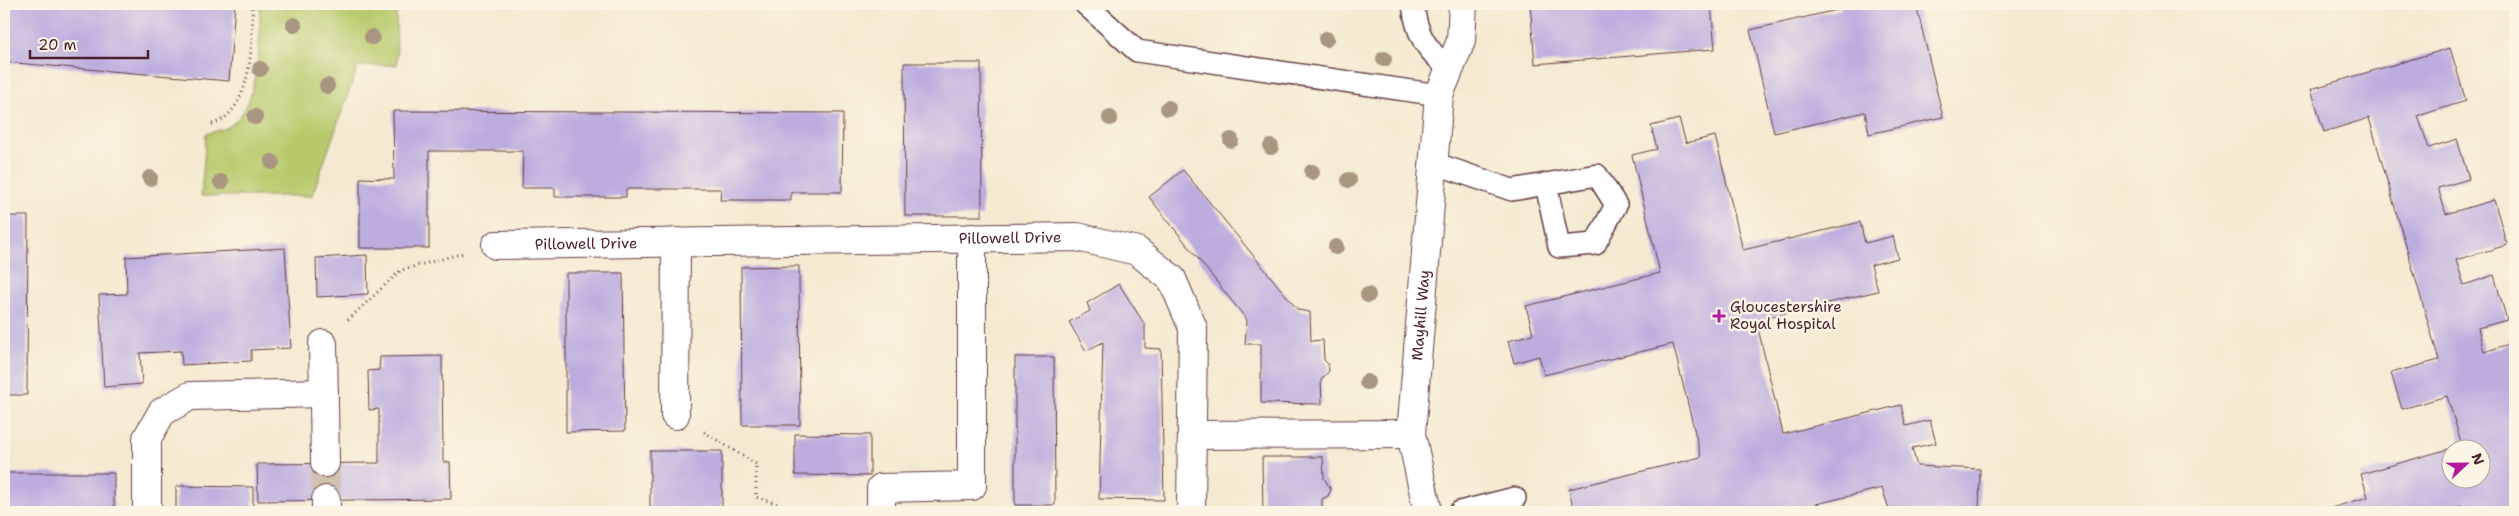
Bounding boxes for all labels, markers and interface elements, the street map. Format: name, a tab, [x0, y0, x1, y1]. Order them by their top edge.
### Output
scale bar	[30, 28, 148, 60]
text: 20 m	[38, 35, 77, 55]
street label: Pillowell Drive	[958, 227, 1061, 249]
street label: Pillowell Drive	[534, 233, 637, 254]
street label: Mayhill Way	[1407, 269, 1435, 361]
place label: Gloucestershire Royal Hospital	[1730, 297, 1842, 334]
marker: Gloucestershire Royal Hospital	[1712, 309, 1726, 323]
north arrow	[2442, 438, 2492, 488]
text: N	[2468, 451, 2488, 468]

